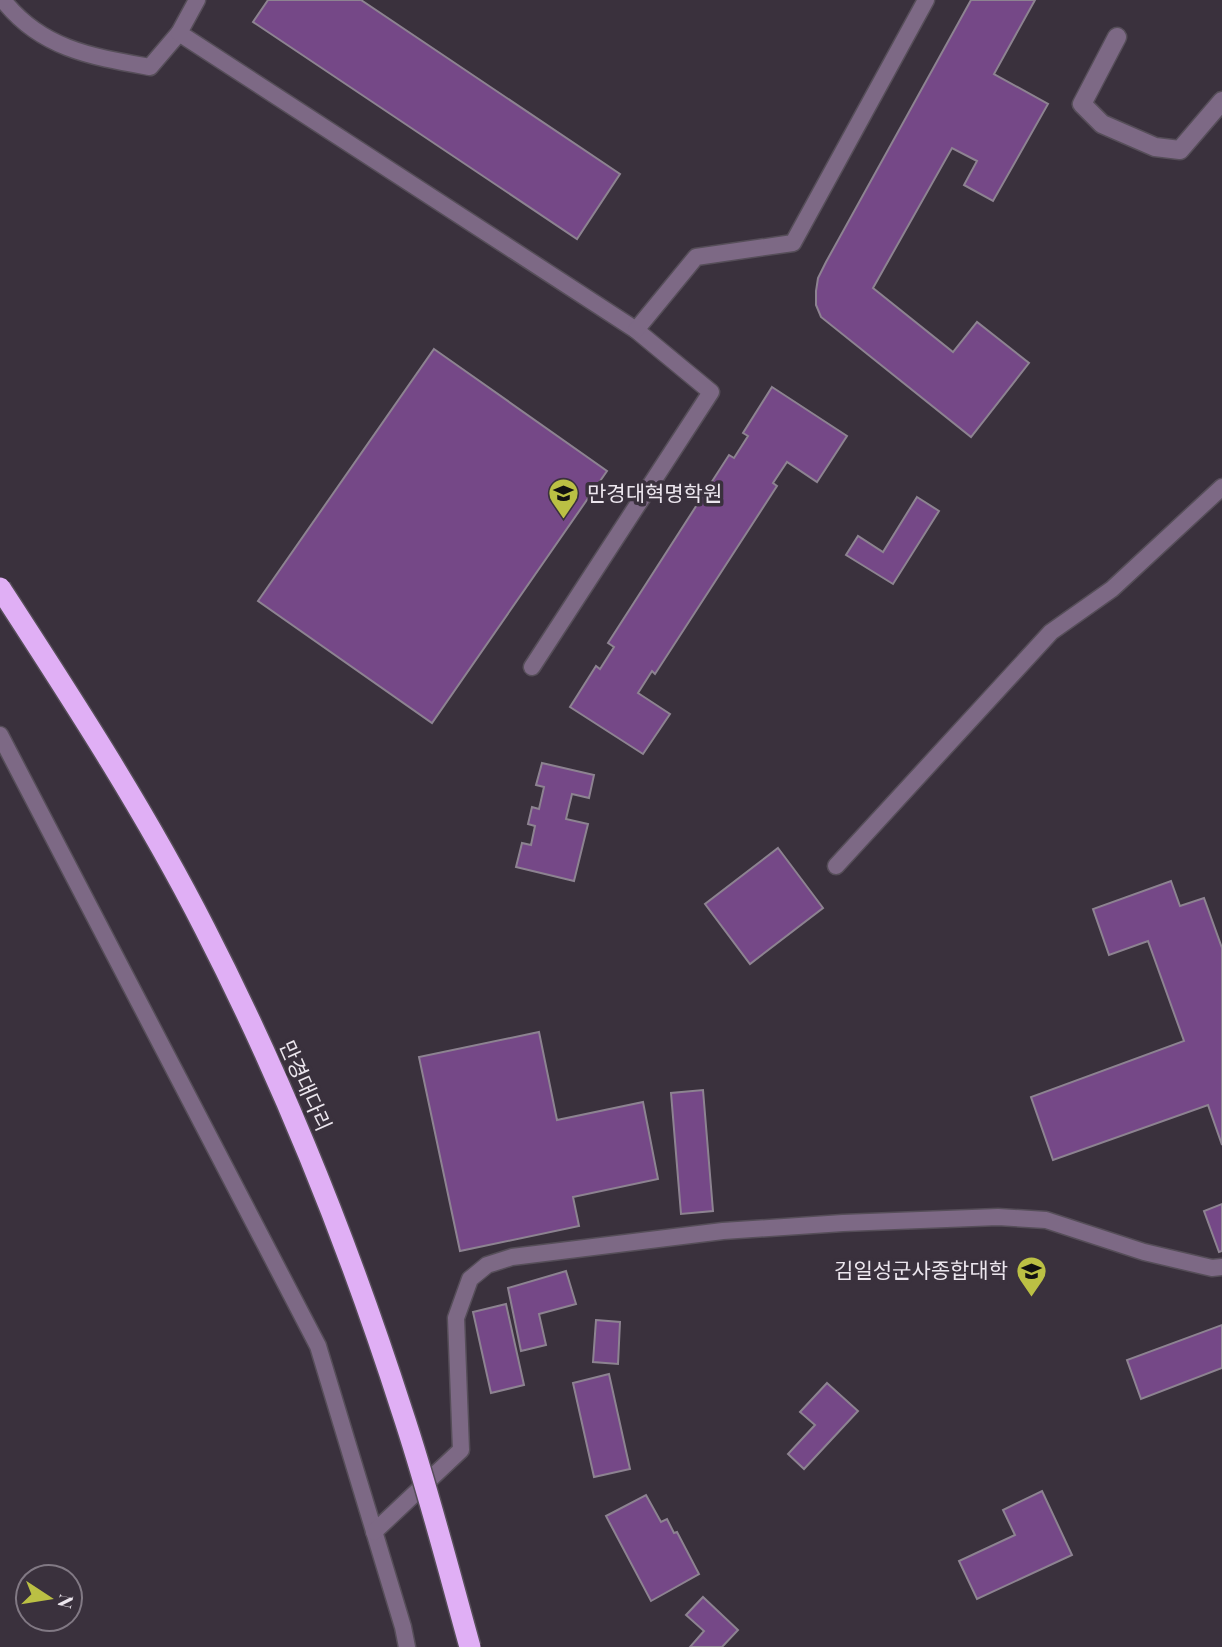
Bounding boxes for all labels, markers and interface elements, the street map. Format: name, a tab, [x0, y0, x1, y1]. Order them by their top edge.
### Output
school or university icon: 만경대혁명학원	[547, 477, 581, 521]
place label: 만경대혁명학원	[587, 478, 722, 506]
street label: 만경대다리	[274, 1035, 339, 1135]
school or university icon: 김일성군사종합대학	[1014, 1254, 1048, 1298]
place label: 김일성군사종합대학	[834, 1255, 1008, 1283]
north arrow	[14, 1563, 84, 1633]
text: N	[52, 1592, 81, 1611]

